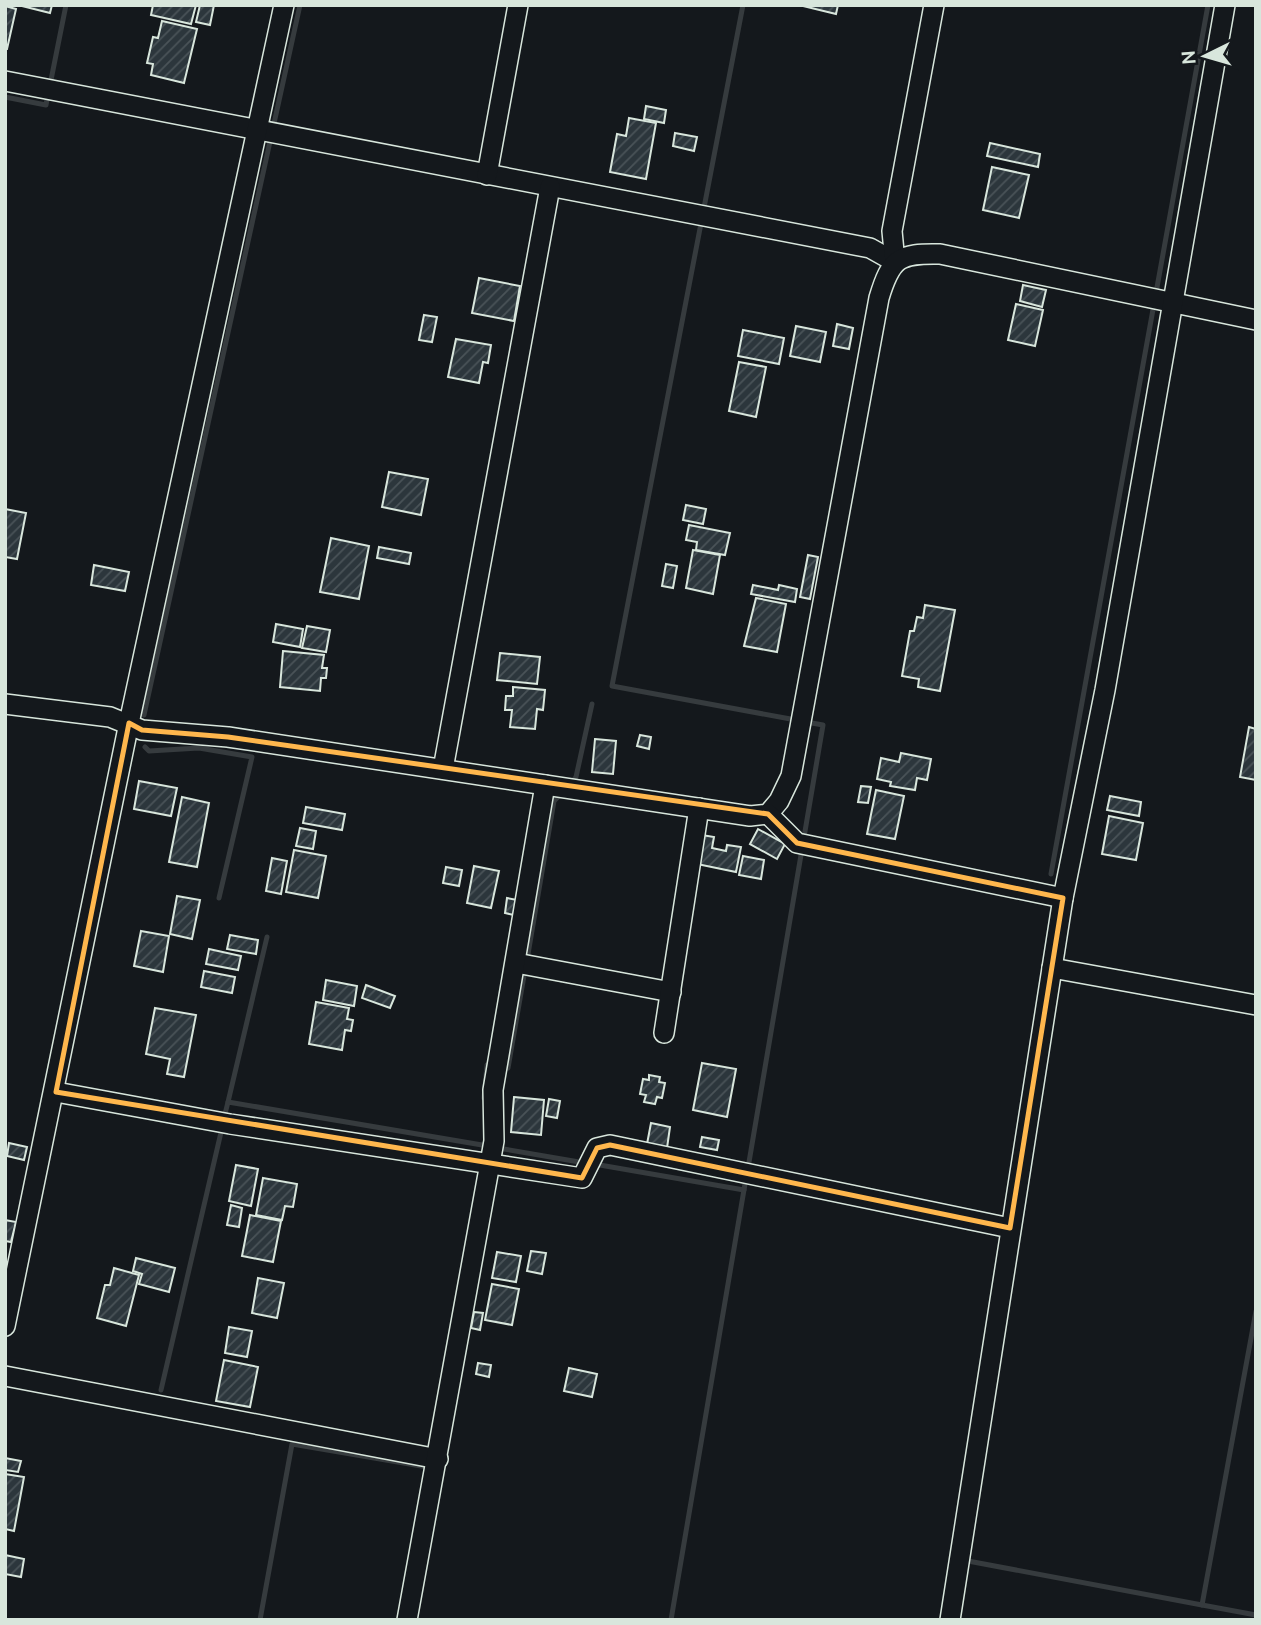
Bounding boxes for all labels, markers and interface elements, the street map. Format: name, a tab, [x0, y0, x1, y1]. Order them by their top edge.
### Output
north arrow	[1170, 21, 1240, 91]
text: N	[1176, 49, 1200, 66]

